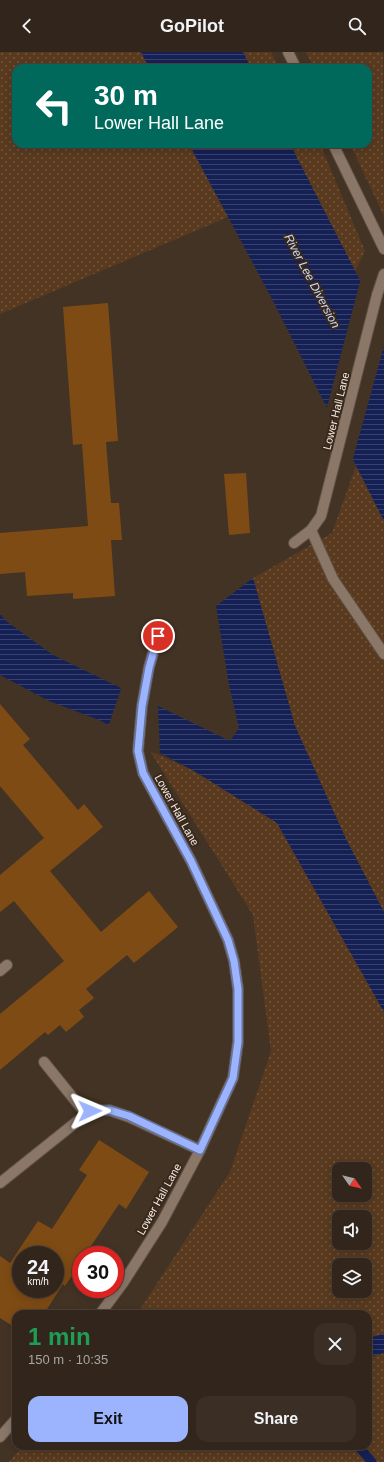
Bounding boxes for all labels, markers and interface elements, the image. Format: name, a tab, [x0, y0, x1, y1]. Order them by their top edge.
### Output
icon: back	[16, 15, 38, 37]
icon: search	[346, 15, 368, 37]
text: GoPilot	[160, 16, 224, 36]
icon: left	[28, 80, 80, 132]
text: 30 m	[94, 80, 158, 111]
text: Lower Hall Lane	[94, 113, 224, 133]
water label: River Lee Diversion	[281, 231, 343, 331]
street label: Lower Hall Lane	[321, 371, 351, 451]
pin	[141, 619, 175, 653]
icon: arrive	[147, 625, 169, 647]
street label: Lower Hall Lane	[152, 772, 202, 848]
position arrow	[69, 1090, 111, 1132]
street label: Lower Hall Lane	[134, 1161, 184, 1237]
north arrow	[332, 1162, 372, 1202]
map controls	[332, 1162, 372, 1298]
button: sound	[332, 1210, 372, 1250]
speed limit sign: 30	[72, 1246, 124, 1298]
text: 24	[27, 1256, 49, 1278]
button: layers	[332, 1258, 372, 1298]
text: km/h	[27, 1276, 49, 1287]
text: 1 min	[28, 1323, 91, 1350]
button: close	[314, 1323, 356, 1365]
text: 150 m · 10:35	[28, 1352, 108, 1367]
button: Exit	[28, 1396, 188, 1442]
button: Share	[196, 1396, 356, 1442]

